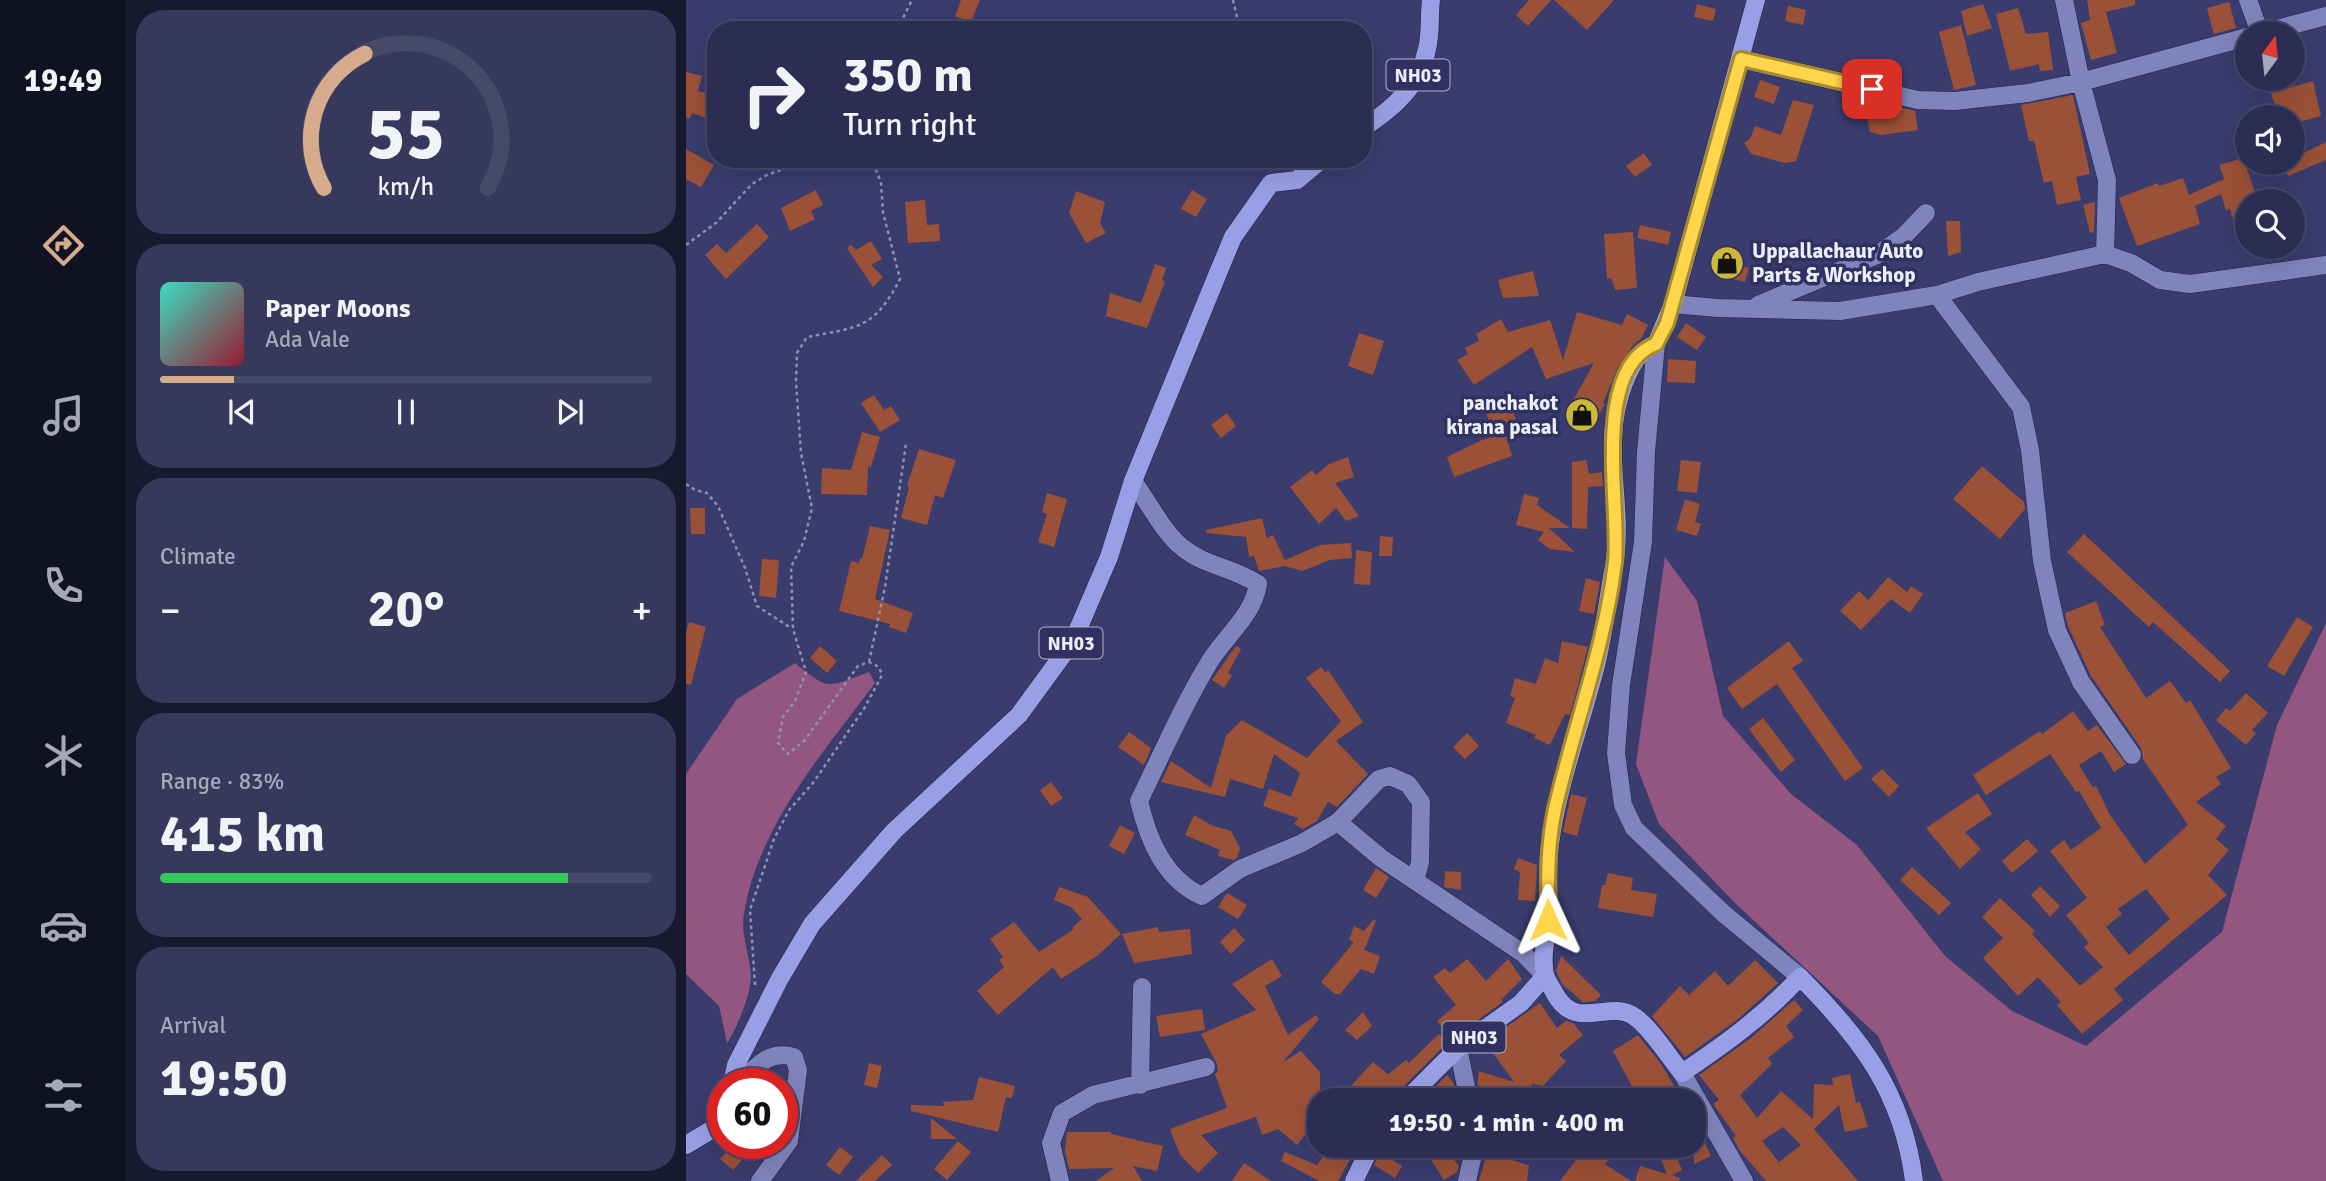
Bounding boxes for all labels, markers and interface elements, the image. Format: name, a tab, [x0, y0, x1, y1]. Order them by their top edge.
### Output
north arrow	[2235, 21, 2305, 91]
map controls	[2235, 21, 2305, 259]
text: 350 m	[843, 45, 973, 105]
icon: right	[728, 49, 819, 140]
pin	[1842, 59, 1902, 119]
road number: NH03	[1386, 60, 1450, 90]
text: 19:49	[24, 61, 102, 100]
icon: arrive	[1853, 70, 1891, 108]
text: 55	[367, 90, 445, 179]
text: Turn right	[843, 105, 976, 144]
button: sound	[2235, 105, 2305, 175]
text: km/h	[378, 171, 434, 202]
button: search	[2235, 189, 2305, 259]
icon: directions	[39, 221, 88, 270]
place label: Uppallachaur Auto Parts & Workshop	[1752, 238, 1923, 288]
shop icon: Uppallachaur Auto Parts & Workshop	[1708, 244, 1746, 282]
text: Paper Moons	[265, 293, 411, 325]
text: Ada Vale	[265, 325, 350, 354]
place label: panchakot kirana pasal	[1446, 390, 1558, 440]
icon: music	[39, 391, 88, 440]
icon: previous	[223, 393, 261, 431]
icon: pause	[387, 393, 425, 431]
icon: next	[551, 393, 589, 431]
shop icon: panchakot kirana pasal	[1563, 396, 1601, 434]
text: Climate	[160, 542, 236, 571]
icon: phone	[39, 561, 88, 610]
text: 20°	[368, 577, 444, 641]
text: −	[160, 587, 181, 634]
text: +	[631, 587, 652, 634]
road number: NH03	[1040, 628, 1102, 658]
icon: climate	[39, 731, 88, 780]
text: Range · 83%	[160, 767, 284, 796]
text: 415 km	[160, 802, 325, 866]
position arrow	[1511, 883, 1585, 957]
icon: car	[39, 901, 88, 950]
text: Arrival	[160, 1011, 226, 1040]
road number: NH03	[1442, 1021, 1506, 1052]
text: 19:50	[160, 1046, 288, 1110]
speed limit sign: 60	[707, 1068, 798, 1159]
icon: filters	[39, 1071, 88, 1120]
text: 19:50 · 1 min · 400 m	[1389, 1107, 1624, 1139]

